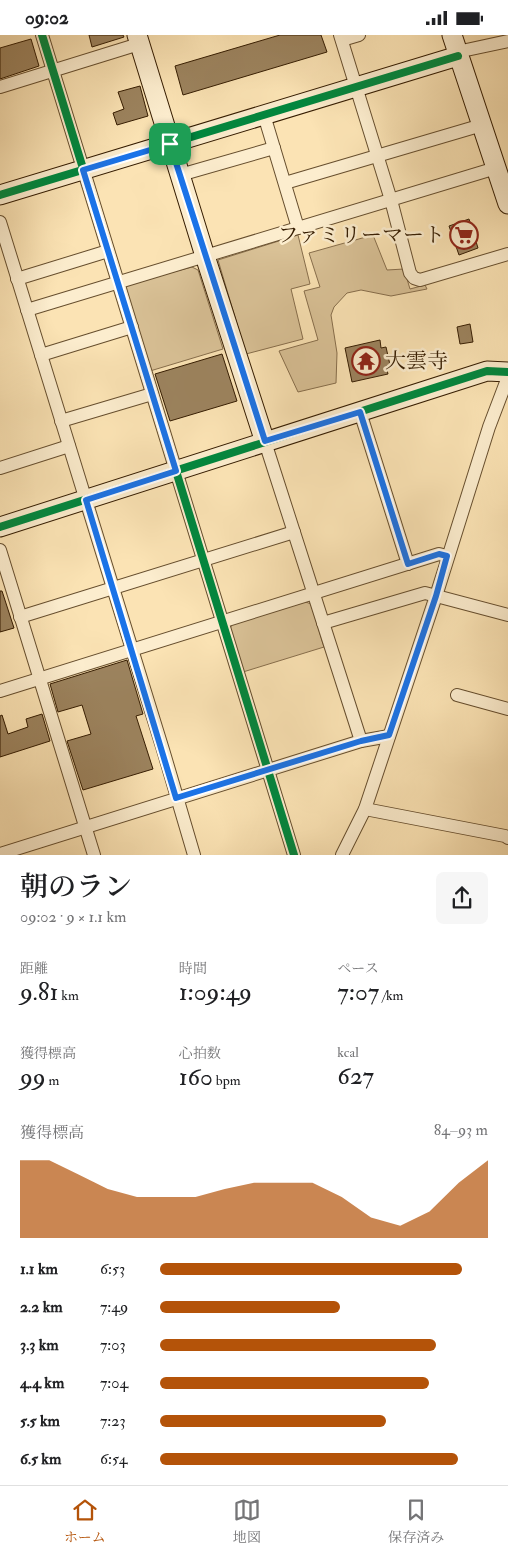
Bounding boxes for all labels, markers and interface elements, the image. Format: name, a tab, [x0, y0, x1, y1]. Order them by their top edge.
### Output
text: 09:02	[25, 6, 69, 30]
pin	[149, 123, 191, 165]
icon: arrive	[156, 130, 184, 158]
supermarket icon: ファミリーマート	[449, 220, 479, 250]
place label: ファミリーマート	[277, 222, 445, 249]
temple icon: 大雲寺	[351, 346, 381, 376]
place label: 大雲寺	[385, 348, 448, 375]
text: 朝のラン	[20, 870, 132, 905]
button: share	[436, 872, 488, 924]
text: 09:02 · 9 × 1.1 km	[20, 907, 126, 927]
text: 距離	[20, 960, 48, 977]
text: 時間	[179, 960, 207, 977]
text: ペース	[337, 960, 379, 977]
text: 9.81	[20, 977, 58, 1008]
text: 1:09:49	[179, 977, 252, 1008]
text: 7:07	[337, 977, 379, 1008]
text: km	[58, 987, 79, 1004]
text: /km	[379, 987, 403, 1004]
text: kcal	[337, 1044, 359, 1061]
text: 獲得標高	[20, 1045, 76, 1062]
text: 心拍数	[179, 1045, 221, 1062]
text: 627	[337, 1061, 374, 1092]
text: 99	[20, 1062, 46, 1093]
text: 160	[179, 1062, 213, 1093]
text: m	[46, 1072, 59, 1089]
text: bpm	[213, 1072, 241, 1089]
text: 84–93 m	[434, 1120, 488, 1140]
text: 獲得標高	[20, 1123, 84, 1143]
text: 1.1 km	[20, 1259, 58, 1279]
text: 6:53	[100, 1259, 125, 1279]
text: 2.2 km	[20, 1297, 63, 1317]
text: 7:49	[100, 1297, 128, 1317]
text: 3.3 km	[20, 1335, 59, 1355]
text: 7:03	[100, 1335, 126, 1355]
text: 4.4 km	[20, 1373, 64, 1393]
text: 7:04	[100, 1373, 128, 1393]
text: 5.5 km	[20, 1411, 60, 1431]
text: 7:23	[100, 1411, 126, 1431]
text: 6.5 km	[20, 1449, 61, 1469]
text: 6:54	[100, 1449, 127, 1469]
tab: ホーム	[64, 1496, 106, 1546]
tab: 地図	[233, 1496, 261, 1546]
tab: 保存済み	[388, 1496, 444, 1546]

